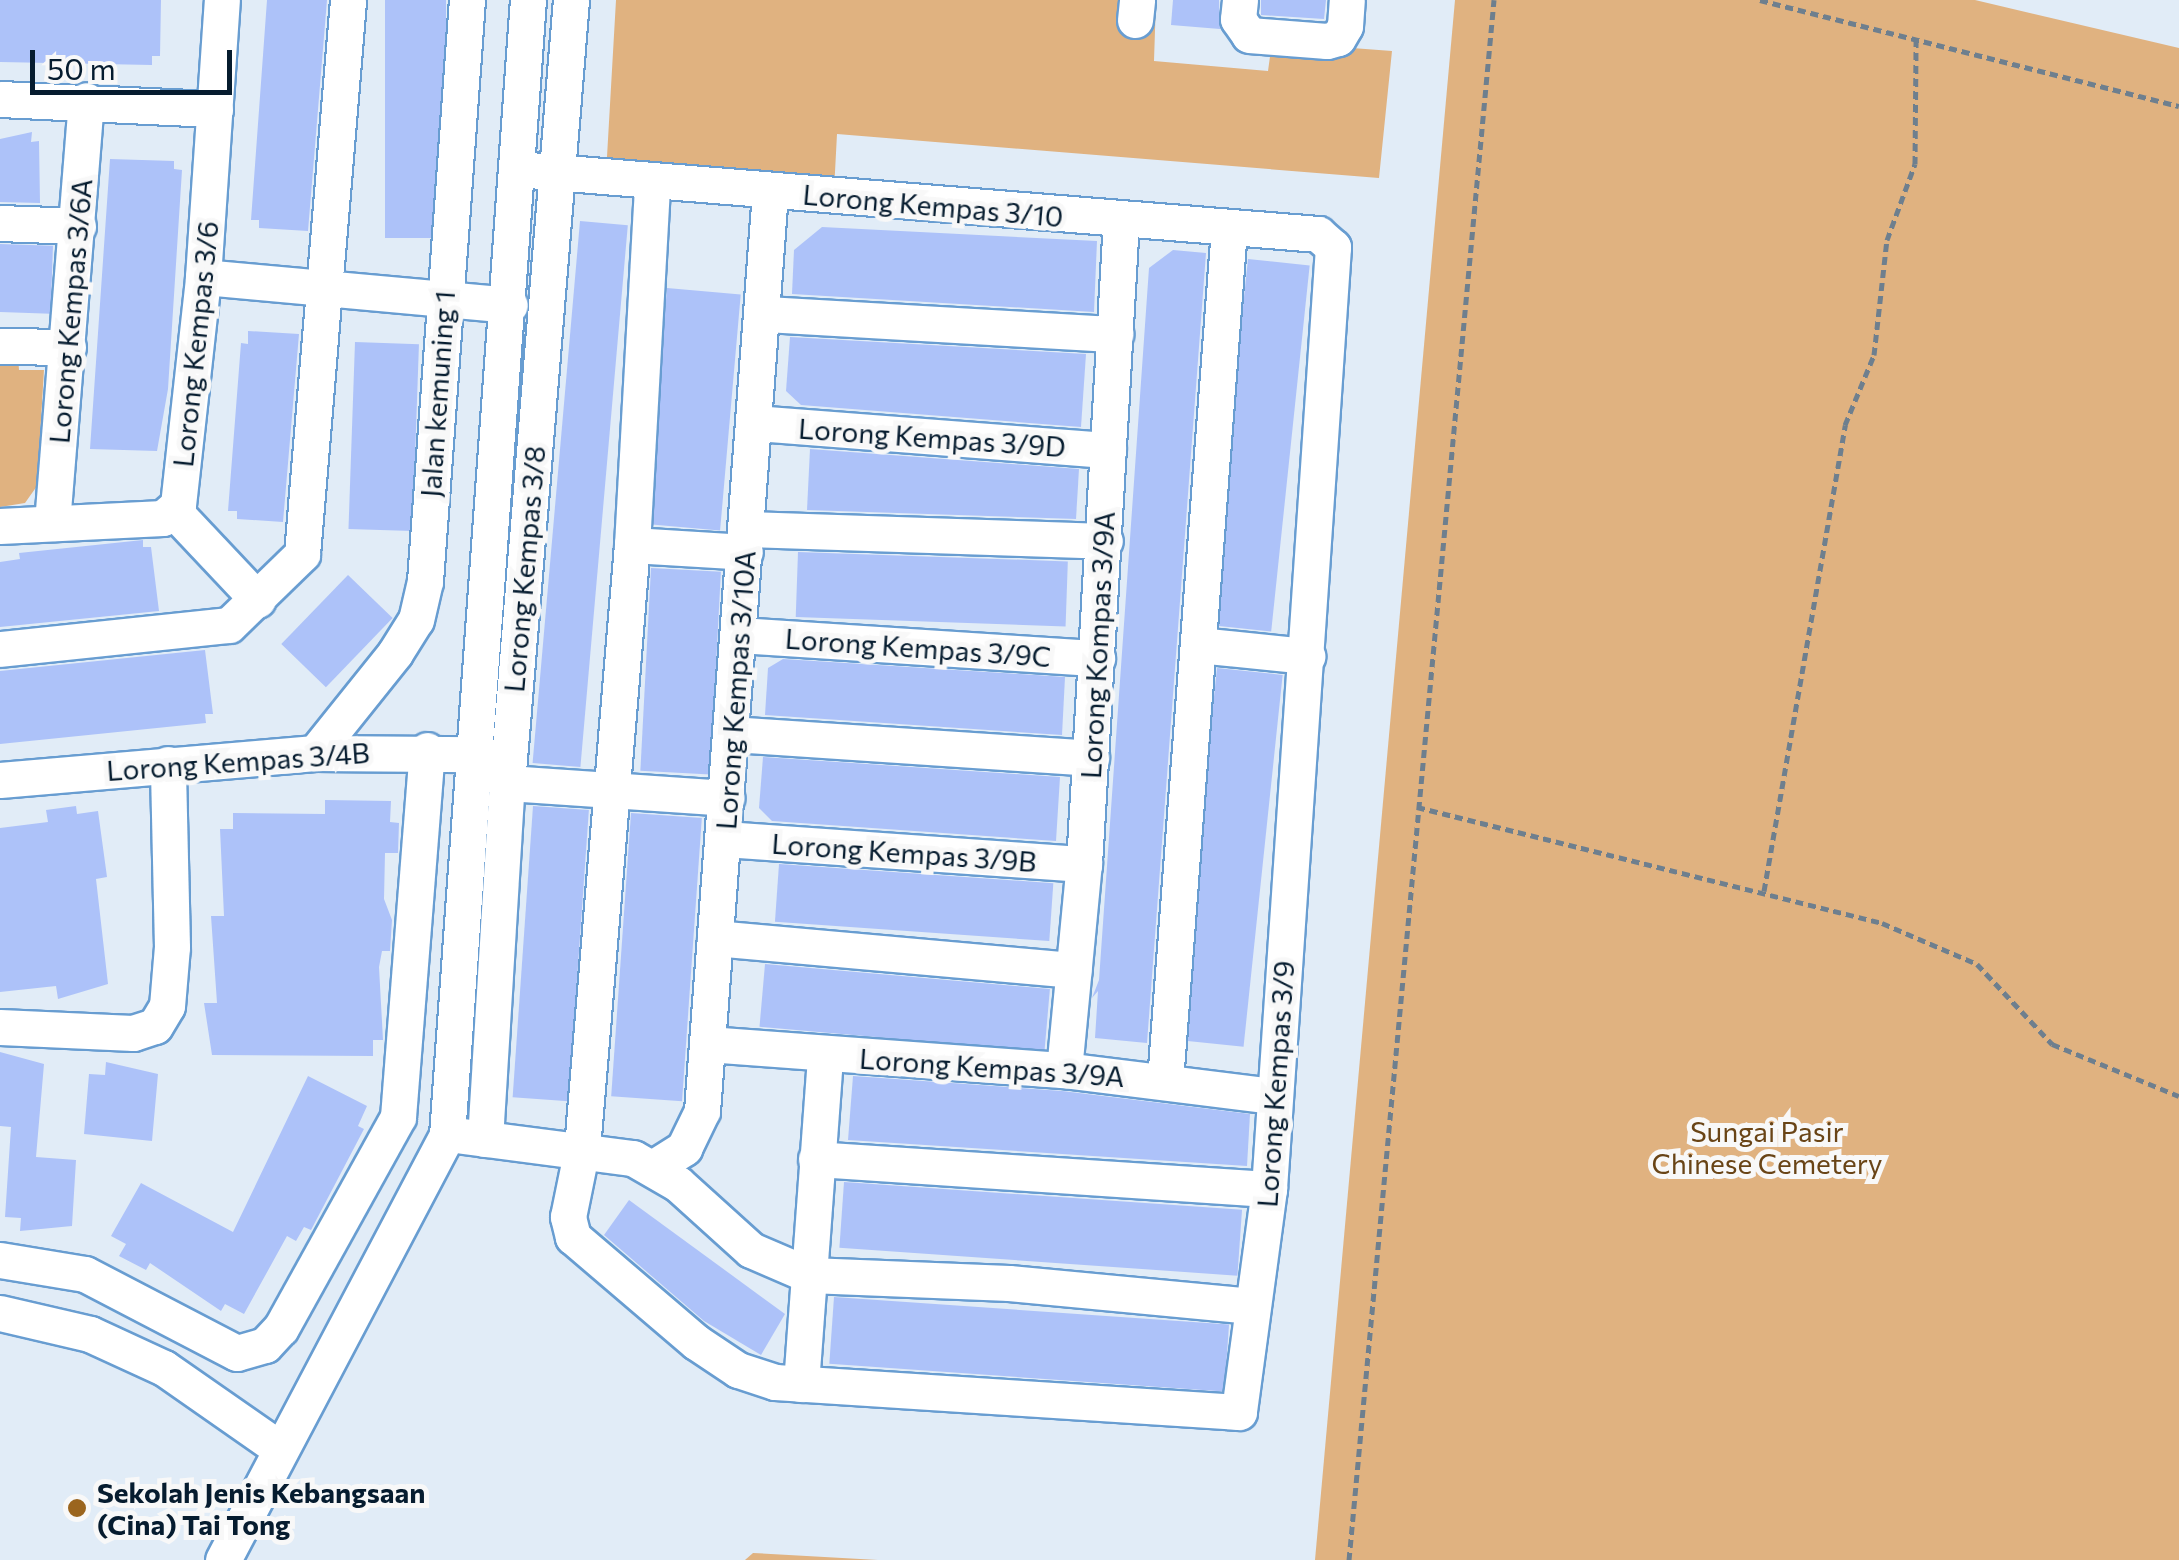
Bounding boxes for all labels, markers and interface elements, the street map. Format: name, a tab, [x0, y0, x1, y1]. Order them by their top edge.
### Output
scale bar	[35, 30, 238, 92]
text: 50 m	[47, 49, 116, 86]
street label: Lorong Kempas 3/6A	[42, 177, 98, 445]
street label: Lorong Kempas 3/10	[801, 177, 1065, 233]
street label: Lorong Kempas 3/6	[165, 219, 225, 469]
street label: Jalan kemuning 1	[413, 290, 461, 498]
street label: Lorong Kempas 3/9D	[797, 411, 1067, 463]
street label: Lorong Kempas 3/8	[496, 444, 552, 694]
street label: Lorong Kompas 3/9A	[1073, 510, 1121, 780]
street label: Lorong Kempas 3/10A	[708, 549, 762, 831]
street label: Lorong Kempas 3/9C	[784, 621, 1052, 673]
street label: Lorong Kempas 3/4B	[105, 735, 371, 787]
street label: Lorong Kempas 3/9B	[771, 826, 1037, 878]
street label: Lorong Kempas 3/9	[1250, 960, 1300, 1208]
street label: Lorong Kempas 3/9A	[858, 1041, 1126, 1093]
park label: Sungai Pasir Chinese Cemetery	[1652, 1114, 1882, 1180]
place label: Sekolah Jenis Kebangsaan (Cina) Tai Tong	[97, 1475, 425, 1541]
marker: Sekolah Jenis Kebangsaan (Cina) Tai Tong	[66, 1497, 88, 1519]

